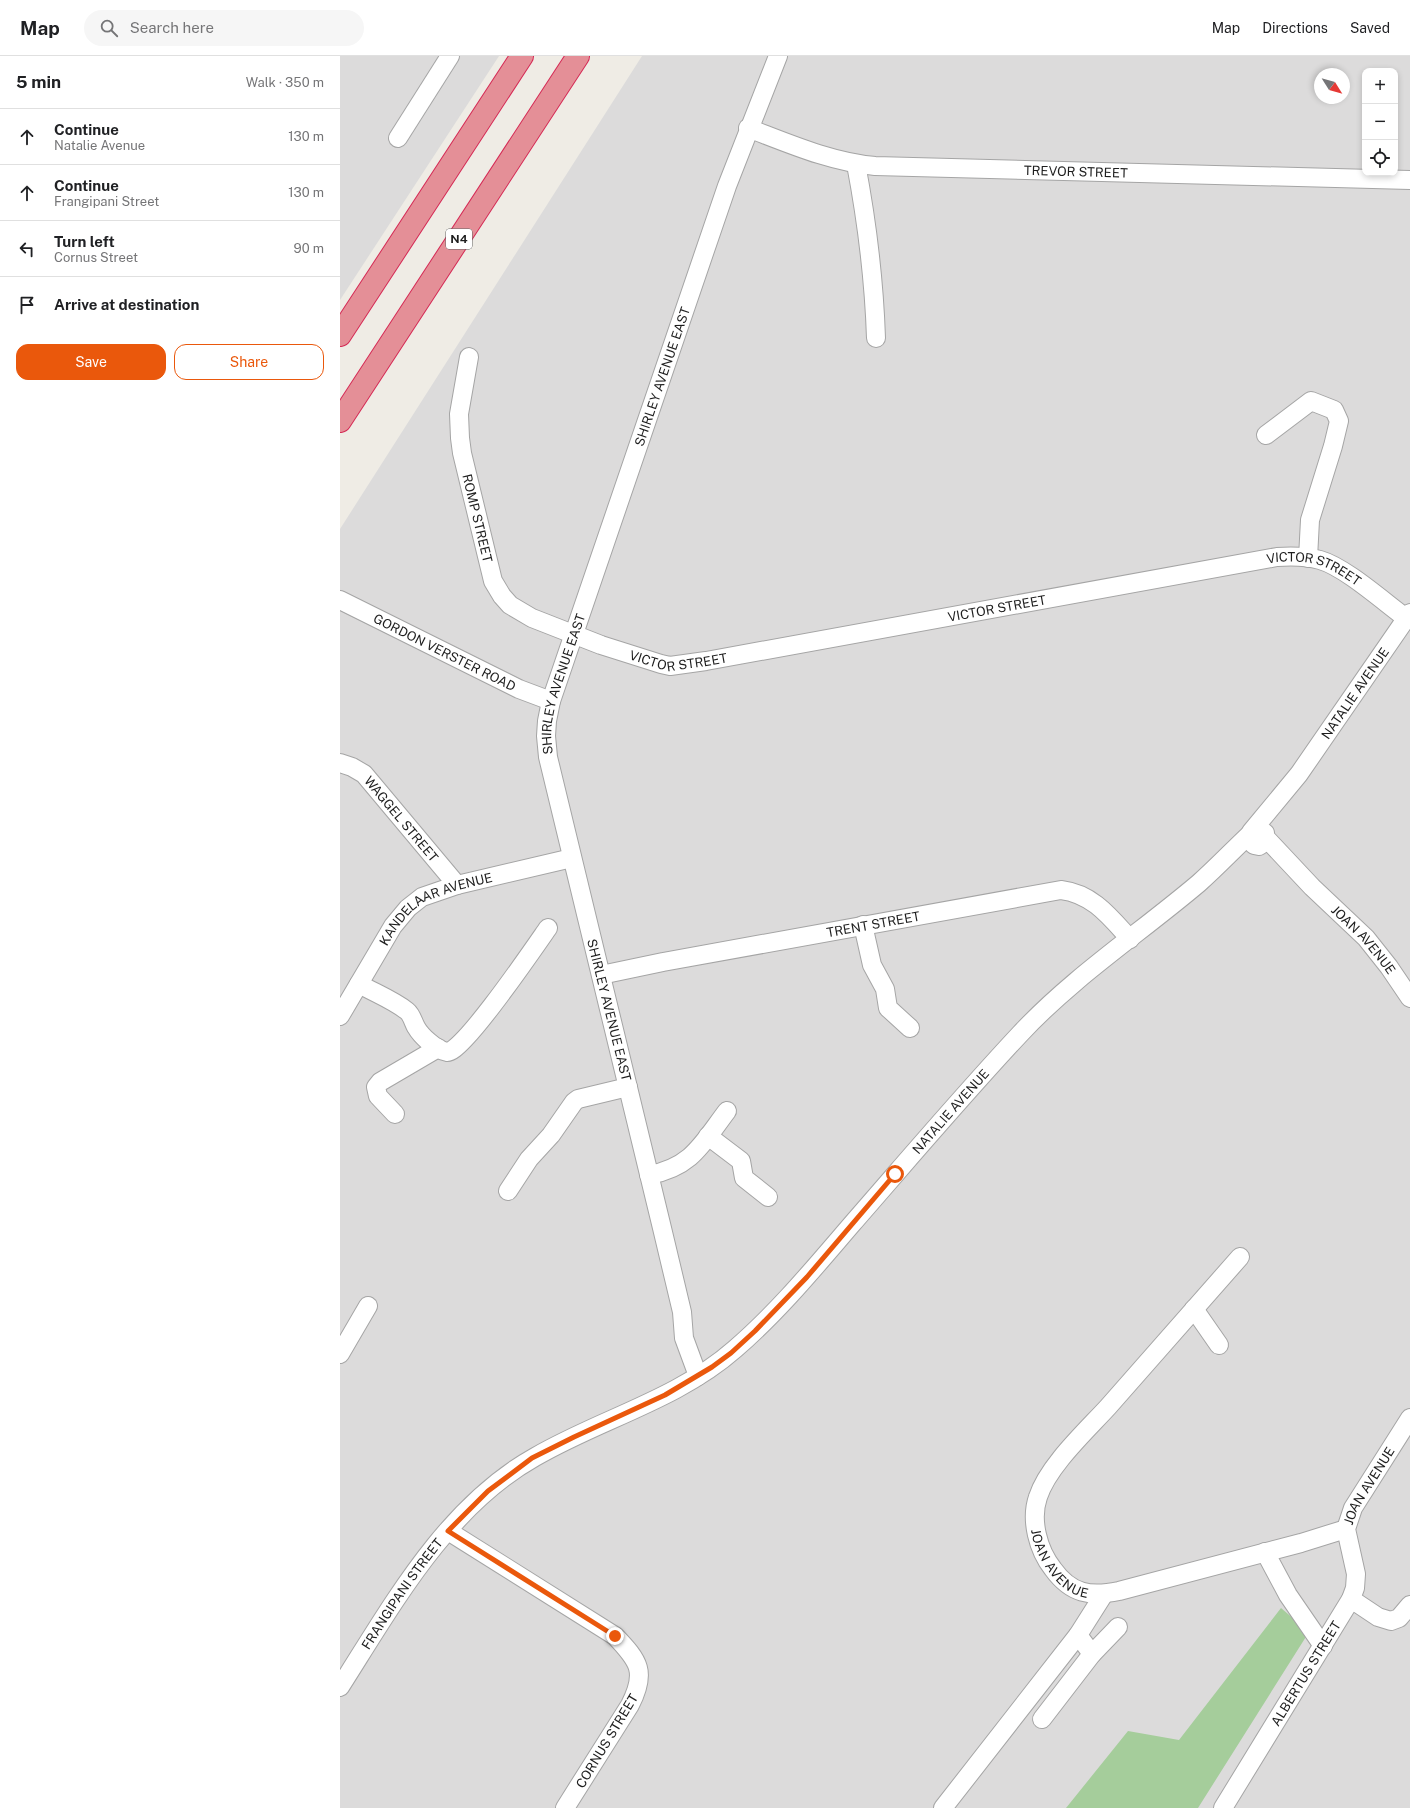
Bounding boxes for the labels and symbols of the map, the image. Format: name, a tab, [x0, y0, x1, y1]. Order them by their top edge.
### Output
north arrow	[1314, 68, 1350, 104]
street label: TREVOR STREET	[1024, 162, 1128, 180]
road number: N4	[446, 229, 472, 249]
street label: SHIRLEY AVENUE EAST	[631, 305, 693, 448]
street label: ROMP STREET	[460, 472, 496, 564]
street label: VICTOR STREET	[1265, 549, 1364, 589]
street label: VICTOR STREET	[947, 592, 1047, 624]
street label: GORDON VERSTER ROAD	[371, 610, 518, 694]
street label: SHIRLEY AVENUE EAST	[539, 611, 588, 755]
street label: NATALIE AVENUE	[1318, 644, 1392, 742]
street label: VICTOR STREET	[628, 647, 729, 674]
street label: WAGGEL STREET	[362, 773, 442, 865]
street label: KANDELAAR AVENUE	[376, 869, 494, 948]
street label: JOAN AVENUE	[1329, 902, 1399, 977]
street label: TRENT STREET	[825, 908, 921, 940]
street label: SHIRLEY AVENUE EAST	[584, 937, 634, 1083]
street label: NATALIE AVENUE	[909, 1066, 992, 1157]
route start	[886, 1165, 904, 1183]
street label: JOAN AVENUE	[1340, 1444, 1397, 1527]
street label: JOAN AVENUE	[1028, 1528, 1090, 1601]
street label: FRANGIPANI STREET	[358, 1535, 446, 1652]
street label: ALBERTUS STREET	[1268, 1618, 1343, 1728]
route end	[606, 1627, 624, 1645]
street label: CORNUS STREET	[573, 1691, 641, 1791]

